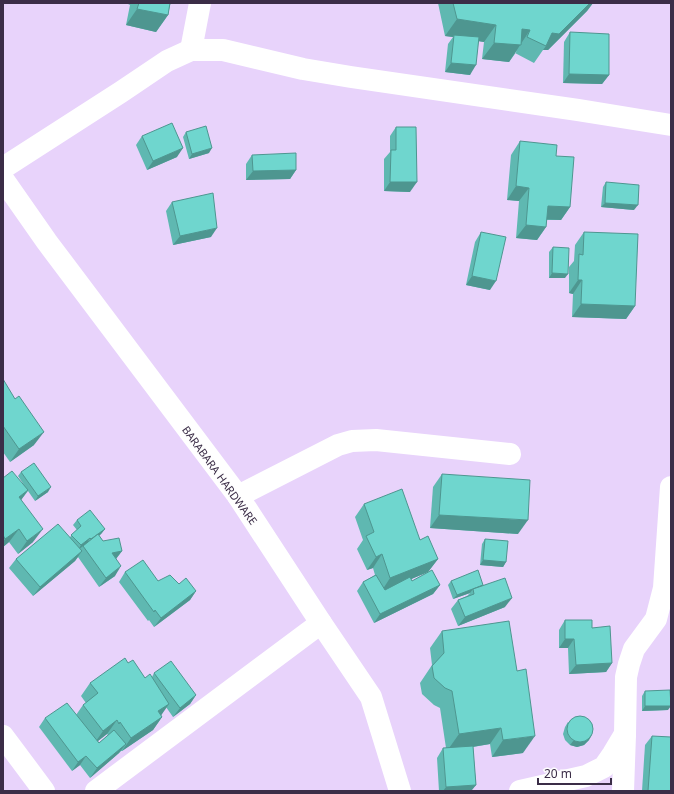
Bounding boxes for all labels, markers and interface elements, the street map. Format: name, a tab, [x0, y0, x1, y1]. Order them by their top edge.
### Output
street label: BARABARA HARDWARE	[179, 423, 261, 527]
scale bar	[538, 760, 611, 786]
text: 20 m	[544, 765, 572, 782]

